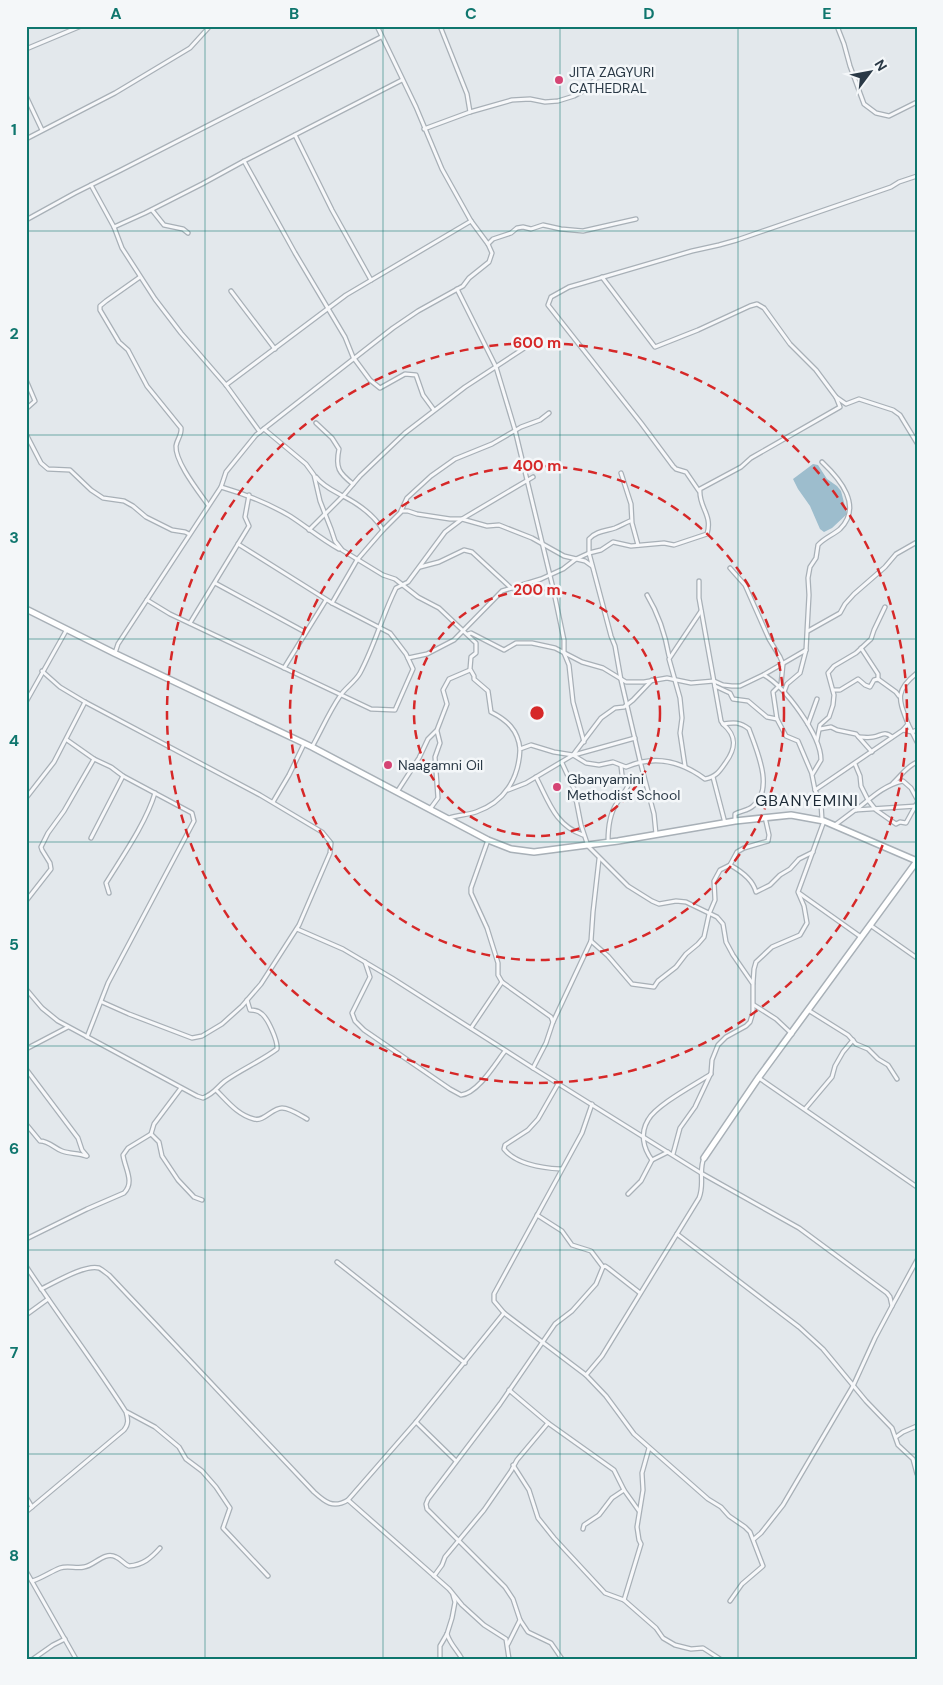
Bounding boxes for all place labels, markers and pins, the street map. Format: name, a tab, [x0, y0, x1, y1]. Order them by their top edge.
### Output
place label: JITA ZAGYURI CATHEDRAL	[569, 63, 654, 97]
marker: JITA ZAGYURI CATHEDRAL	[553, 74, 565, 86]
centre of rings	[528, 704, 546, 722]
place label: Naagamni Oil	[398, 756, 483, 774]
marker: Naagamni Oil	[382, 759, 394, 771]
place label: Gbanyamini Methodist School	[567, 770, 680, 804]
marker: Gbanyamini Methodist School	[551, 781, 563, 793]

